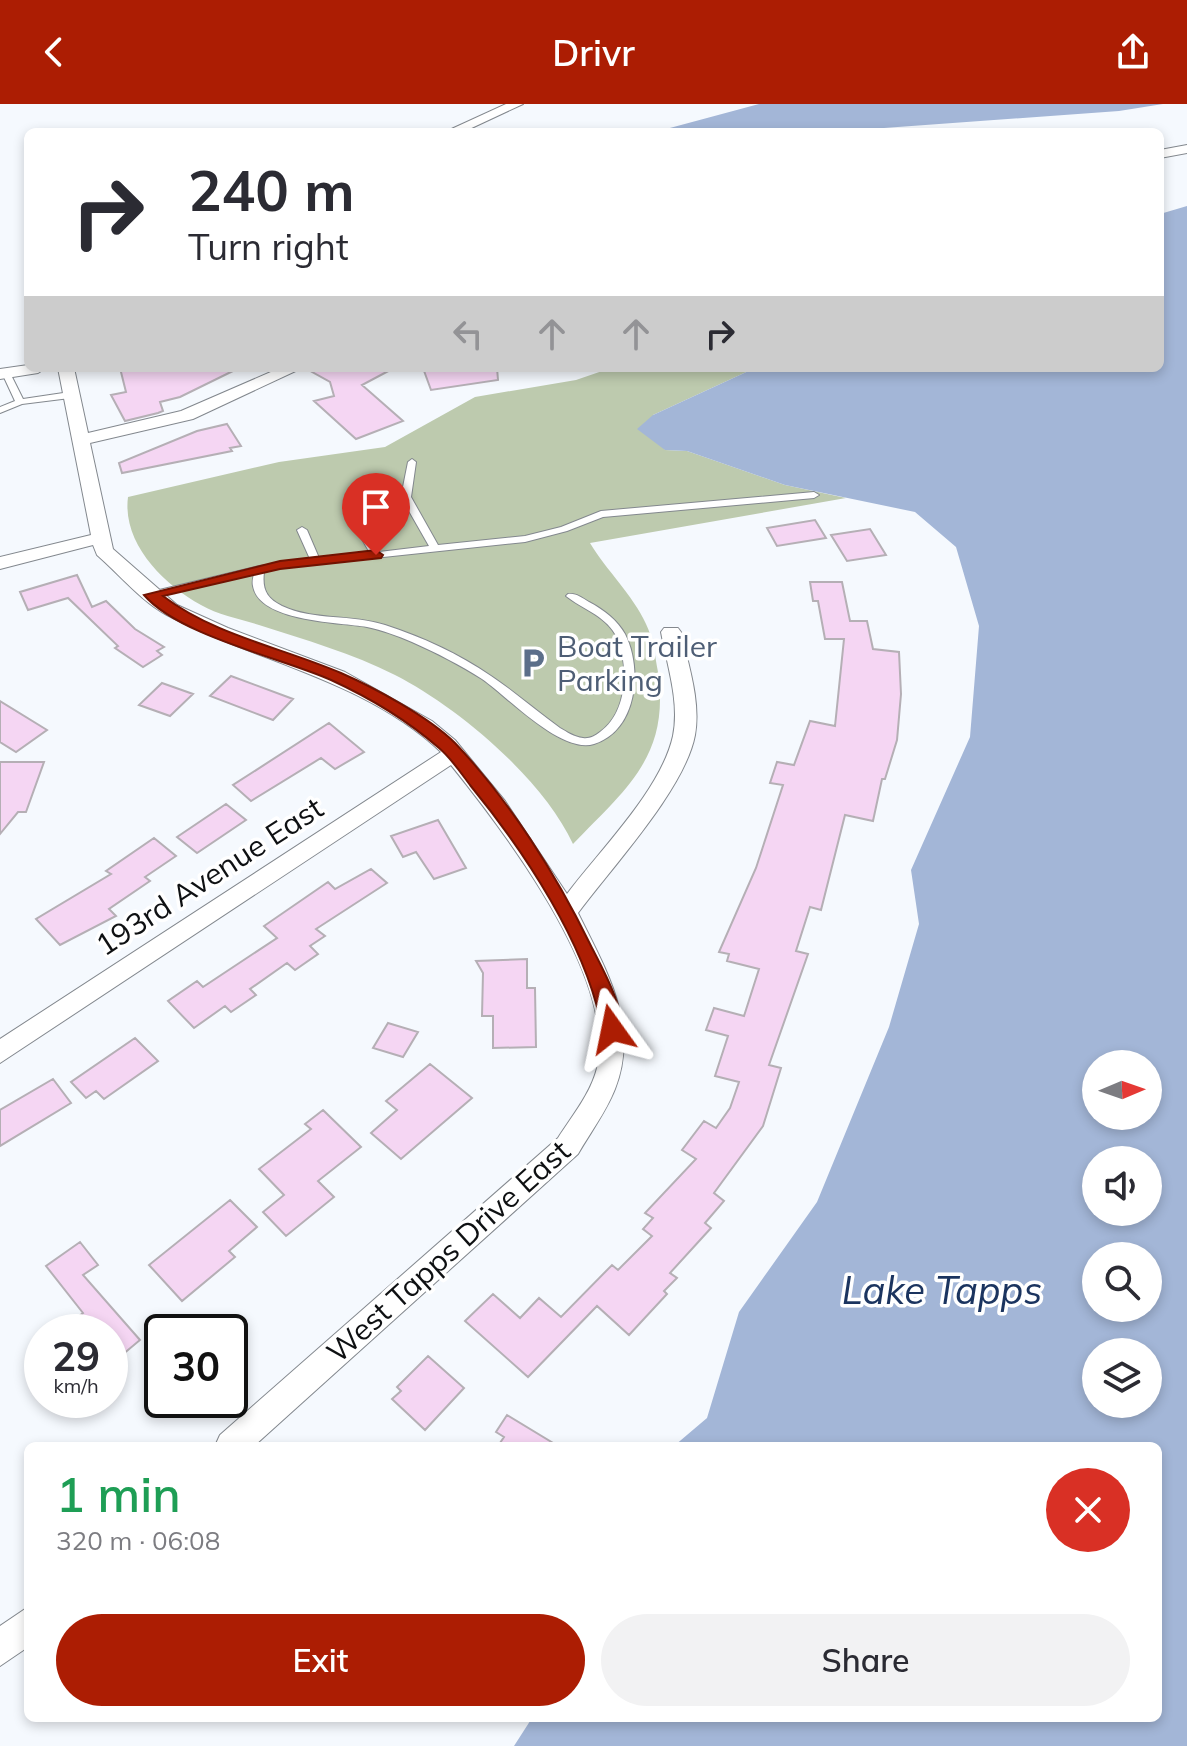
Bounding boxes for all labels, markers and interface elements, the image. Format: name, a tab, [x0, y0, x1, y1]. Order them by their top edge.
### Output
icon: back	[32, 30, 76, 74]
text: Drivr	[552, 30, 635, 75]
icon: share	[1111, 30, 1155, 74]
text: 240 m	[188, 155, 355, 225]
icon: right	[56, 160, 160, 264]
text: Turn right	[188, 224, 349, 269]
icon: left	[446, 312, 490, 356]
icon: ahead	[530, 312, 574, 356]
icon: ahead	[614, 312, 658, 356]
icon: right	[698, 312, 742, 356]
pin	[342, 473, 410, 555]
icon: arrive	[354, 485, 398, 529]
place label: Boat Trailer Parking	[557, 627, 717, 699]
parking icon: Boat Trailer Parking	[516, 646, 550, 680]
street label: 193rd Avenue East	[88, 788, 330, 964]
position arrow	[570, 987, 654, 1071]
north arrow	[1082, 1050, 1162, 1130]
map controls	[1082, 1050, 1162, 1418]
street label: West Tapps Drive East	[318, 1132, 578, 1370]
button: sound	[1082, 1146, 1162, 1226]
button: search	[1082, 1242, 1162, 1322]
water label: Lake Tapps	[842, 1266, 1042, 1314]
speed limit sign: 30	[144, 1314, 248, 1418]
text: 29	[52, 1331, 100, 1381]
button: layers	[1082, 1338, 1162, 1418]
text: km/h	[53, 1373, 99, 1398]
text: 1 min	[56, 1464, 181, 1524]
button: close	[1046, 1468, 1130, 1552]
text: 320 m · 06:08	[56, 1524, 220, 1557]
button: Exit	[56, 1614, 585, 1706]
button: Share	[601, 1614, 1130, 1706]

